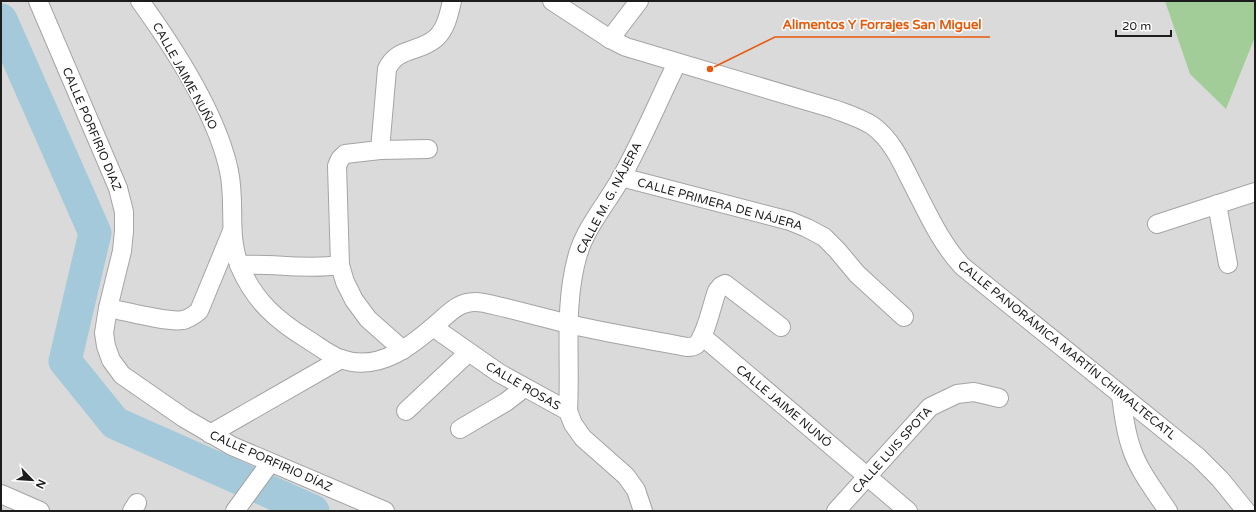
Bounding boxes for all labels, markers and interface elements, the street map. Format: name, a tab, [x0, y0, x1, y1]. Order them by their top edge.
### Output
callout: Alimentos Y Forrajes San Miguel	[775, 12, 990, 37]
scale bar	[1116, 12, 1171, 38]
text: Alimentos Y Forrajes San Miguel	[782, 17, 982, 33]
text: 20 m	[1122, 19, 1151, 33]
street label: CALLE JAIME NUÑO	[150, 20, 220, 132]
street label: CALLE PORFIRIO DIAZ	[60, 65, 125, 193]
street label: CALLE M. G. NÁJERA	[574, 140, 644, 256]
street label: CALLE PRIMERA DE NÁJERA	[636, 175, 804, 233]
street label: CALLE PANORÁMICA MARTÍN CHIMALTECATL	[955, 258, 1179, 442]
street label: CALLE ROSAS	[483, 359, 563, 413]
street label: CALLE JAIME NUNÓ	[733, 362, 835, 450]
street label: CALLE LUIS SPOTA	[849, 404, 935, 496]
street label: CALLE PORFIRIO DÍAZ	[207, 428, 335, 495]
north arrow	[12, 460, 52, 500]
text: N	[33, 477, 48, 491]

